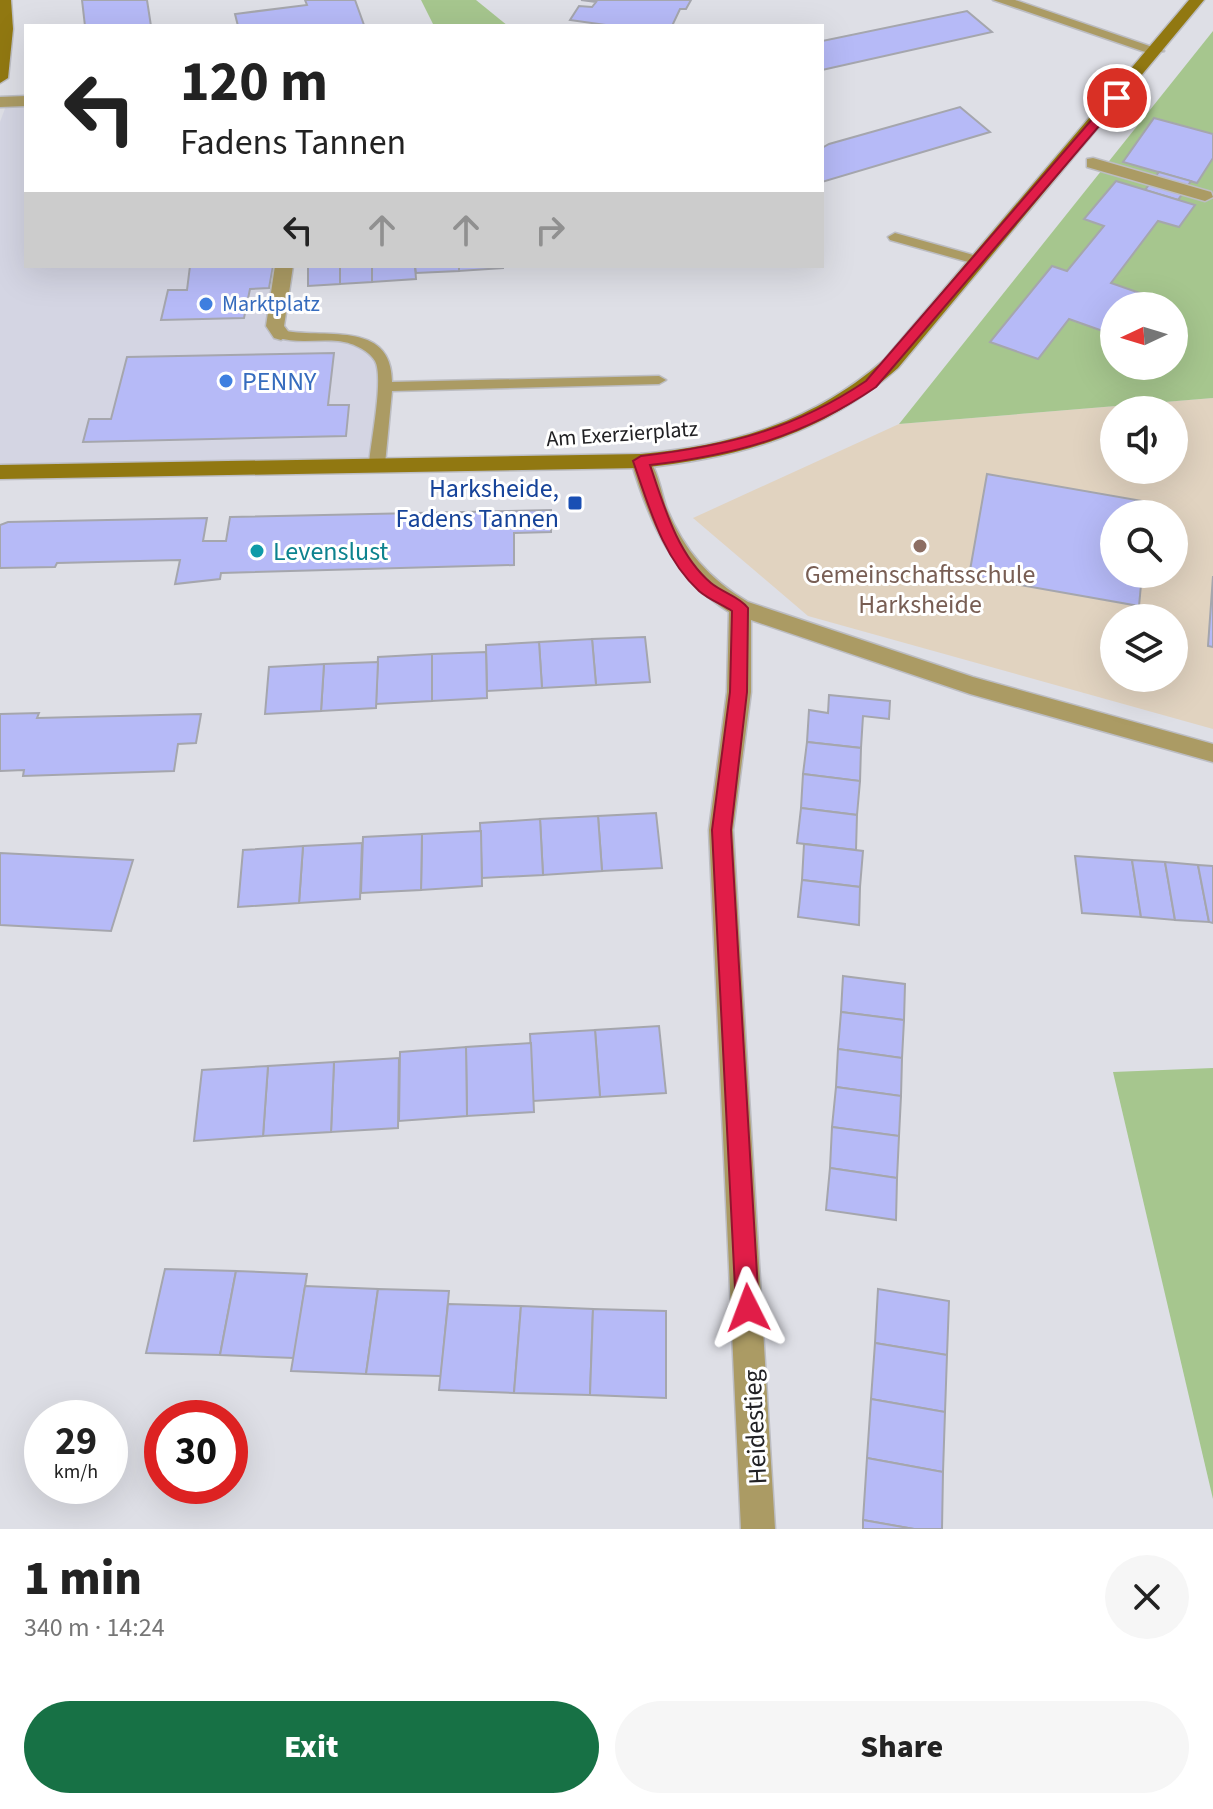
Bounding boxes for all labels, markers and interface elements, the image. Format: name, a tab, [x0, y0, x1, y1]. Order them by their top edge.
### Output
text: 120 m	[180, 43, 328, 122]
icon: left	[48, 56, 152, 160]
pin	[1083, 64, 1151, 132]
icon: arrive	[1095, 76, 1139, 120]
text: Fadens Tannen	[180, 117, 406, 168]
icon: left	[276, 208, 320, 252]
icon: ahead	[360, 208, 404, 252]
icon: ahead	[444, 208, 488, 252]
icon: right	[528, 208, 572, 252]
place label: Marktplatz	[222, 288, 320, 320]
north arrow	[1100, 292, 1188, 380]
map controls	[1100, 292, 1188, 692]
marker: Marktplatz	[197, 295, 215, 313]
place label: PENNY	[242, 363, 317, 400]
marker: PENNY	[217, 372, 235, 390]
button: sound	[1100, 396, 1188, 484]
street label: Am Exerzierplatz	[545, 413, 699, 455]
place label: Harksheide, Fadens Tannen	[396, 470, 559, 537]
marker: Harksheide, Fadens Tannen	[566, 494, 584, 512]
button: search	[1100, 500, 1188, 588]
place label: Levenslust	[273, 533, 389, 570]
marker: Gemeinschaftsschule Harksheide	[911, 537, 929, 555]
marker: Levenslust	[248, 542, 266, 560]
place label: Gemeinschaftsschule Harksheide	[805, 556, 1035, 623]
button: layers	[1100, 604, 1188, 692]
position arrow	[706, 1266, 790, 1350]
street label: Heidestieg	[734, 1369, 776, 1485]
speed limit sign: 30	[144, 1400, 248, 1504]
text: 29	[55, 1413, 97, 1470]
text: km/h	[54, 1458, 98, 1486]
text: 1 min	[24, 1545, 142, 1613]
button: close	[1105, 1555, 1189, 1639]
text: 340 m · 14:24	[24, 1609, 165, 1646]
button: Exit	[24, 1701, 599, 1793]
button: Share	[615, 1701, 1189, 1793]

